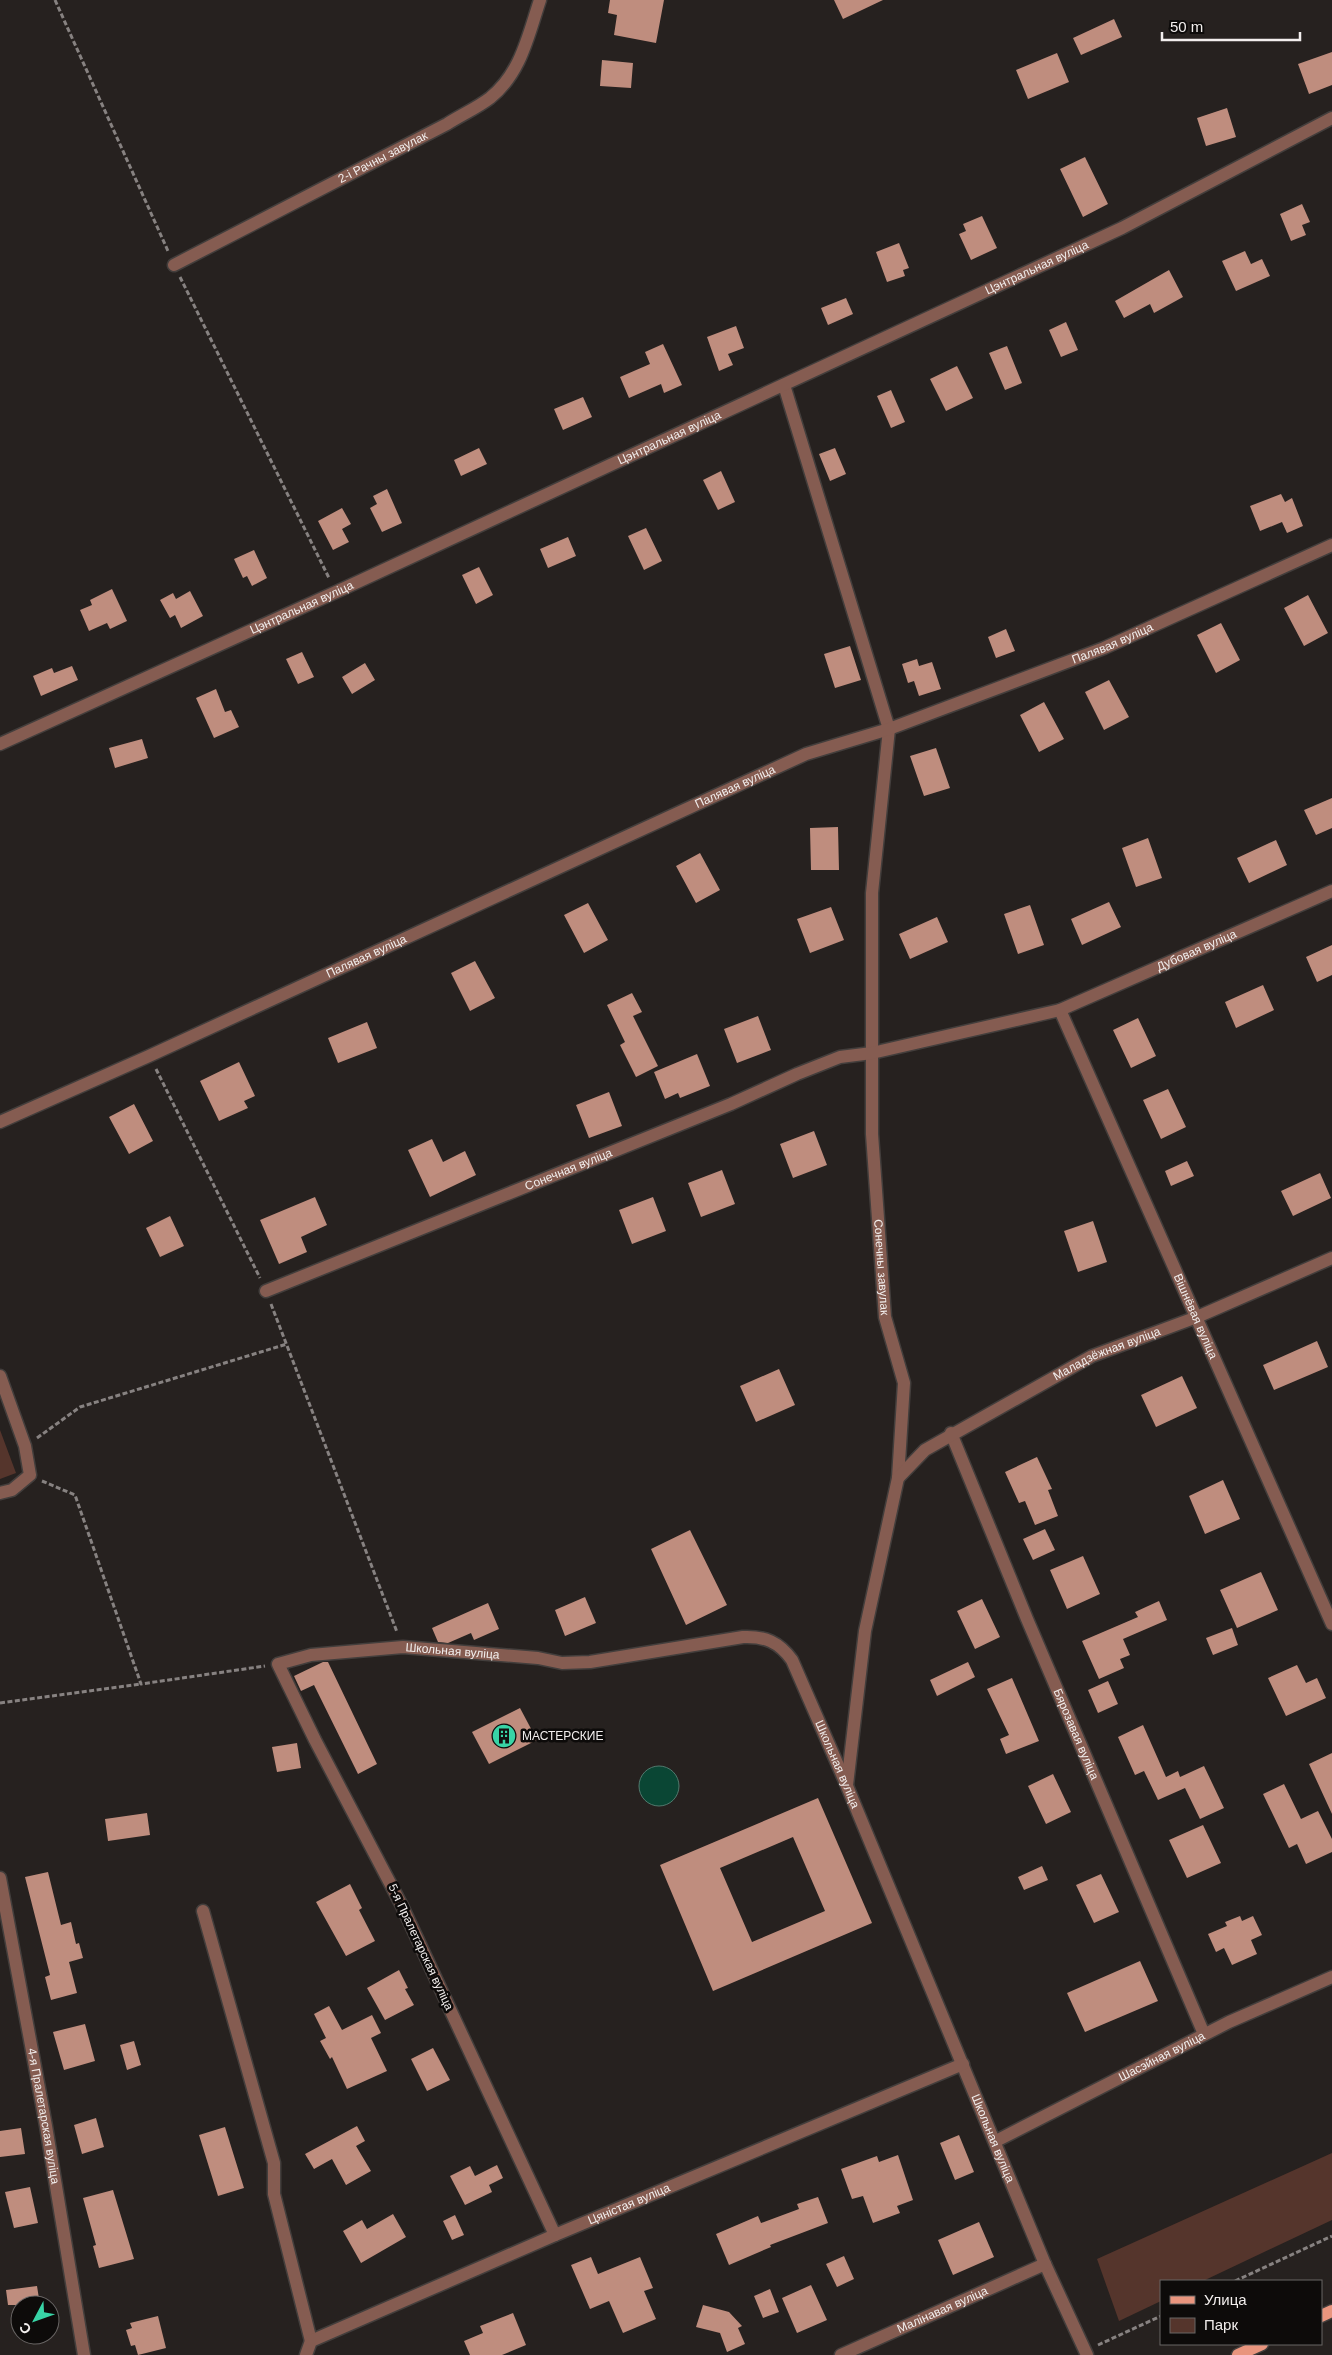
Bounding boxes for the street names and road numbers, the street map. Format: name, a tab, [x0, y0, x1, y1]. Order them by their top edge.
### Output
street label: 2-і Рачны завулак	[336, 128, 430, 186]
street label: Цэнтральная вуліца	[983, 237, 1091, 297]
street label: Цэнтральная вуліца	[615, 408, 723, 468]
street label: Цэнтральная вуліца	[248, 578, 356, 637]
street label: Палявая вуліца	[1070, 620, 1155, 666]
street label: Палявая вуліца	[693, 762, 778, 811]
street label: Дубовая вуліца	[1154, 927, 1239, 974]
street label: Палявая вуліца	[324, 932, 409, 981]
street label: Сонечная вуліца	[523, 1145, 614, 1193]
street label: Сонечны завулак	[871, 1219, 892, 1316]
street label: Вішнёвая вуліца	[1171, 1272, 1221, 1361]
street label: Маладзёжная вуліца	[1051, 1324, 1163, 1383]
street label: Школьная вуліца	[405, 1640, 500, 1662]
street label: Бярозавая вуліца	[1050, 1686, 1102, 1782]
street label: Школьная вуліца	[812, 1718, 863, 1811]
street label: 5-я Пралетарская вуліца	[386, 1882, 457, 2013]
street label: Шасэйная вуліца	[1116, 2028, 1207, 2084]
street label: 4-я Пралетарская вуліца	[25, 2047, 63, 2185]
street label: Школьная вуліца	[968, 2092, 1018, 2185]
street label: Цяністая вуліца	[586, 2181, 672, 2227]
street label: Малінавая вуліца	[895, 2283, 990, 2336]

